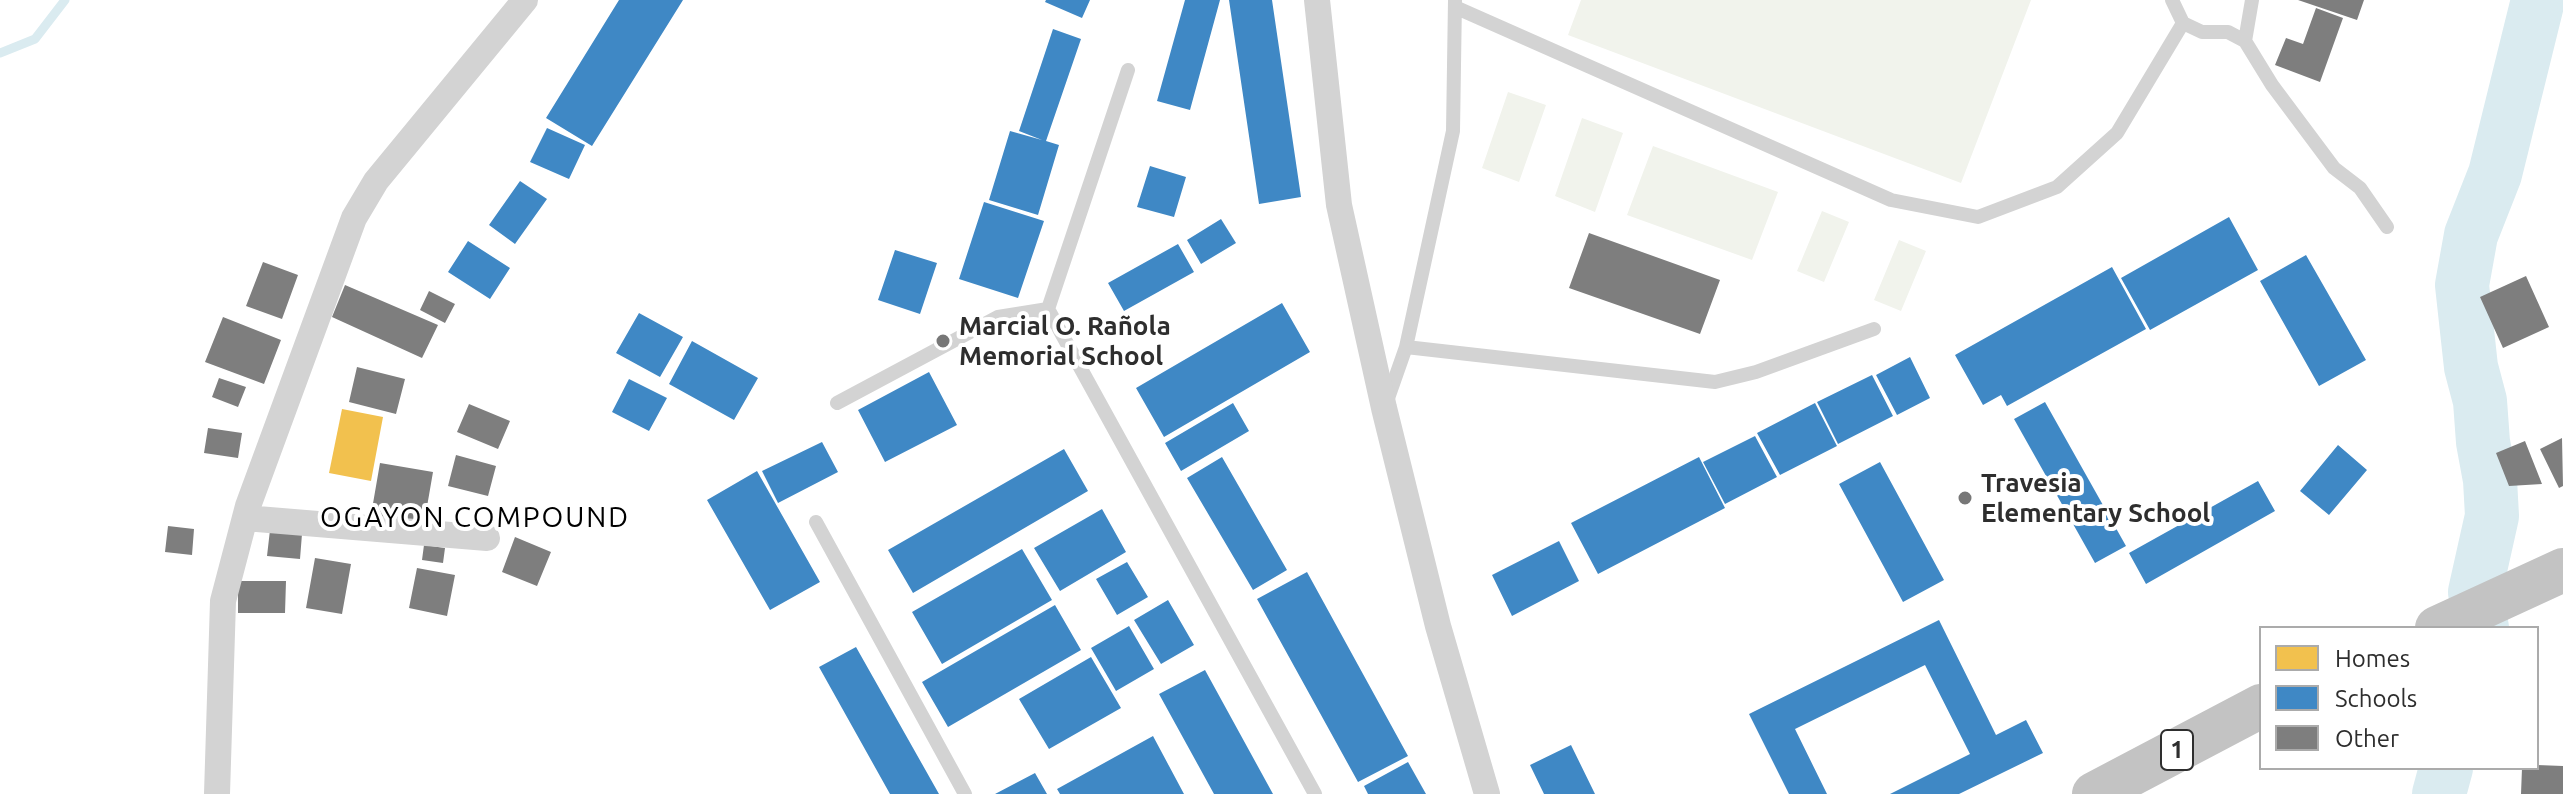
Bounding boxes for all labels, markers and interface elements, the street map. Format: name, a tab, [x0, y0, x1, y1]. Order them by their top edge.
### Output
place label: Marcial O. Rañola Memorial School	[959, 310, 1171, 372]
marker: Marcial O. Rañola Memorial School	[934, 332, 952, 350]
place label: Travesia Elementary School	[1981, 467, 2210, 528]
marker: Travesia Elementary School	[1956, 489, 1974, 507]
district label: OGAYON COMPOUND	[320, 501, 630, 535]
legend	[2259, 626, 2539, 770]
text: Homes	[2335, 645, 2410, 672]
text: Schools	[2335, 685, 2417, 712]
text: Other	[2335, 725, 2399, 752]
road number: 1	[2161, 730, 2193, 770]

